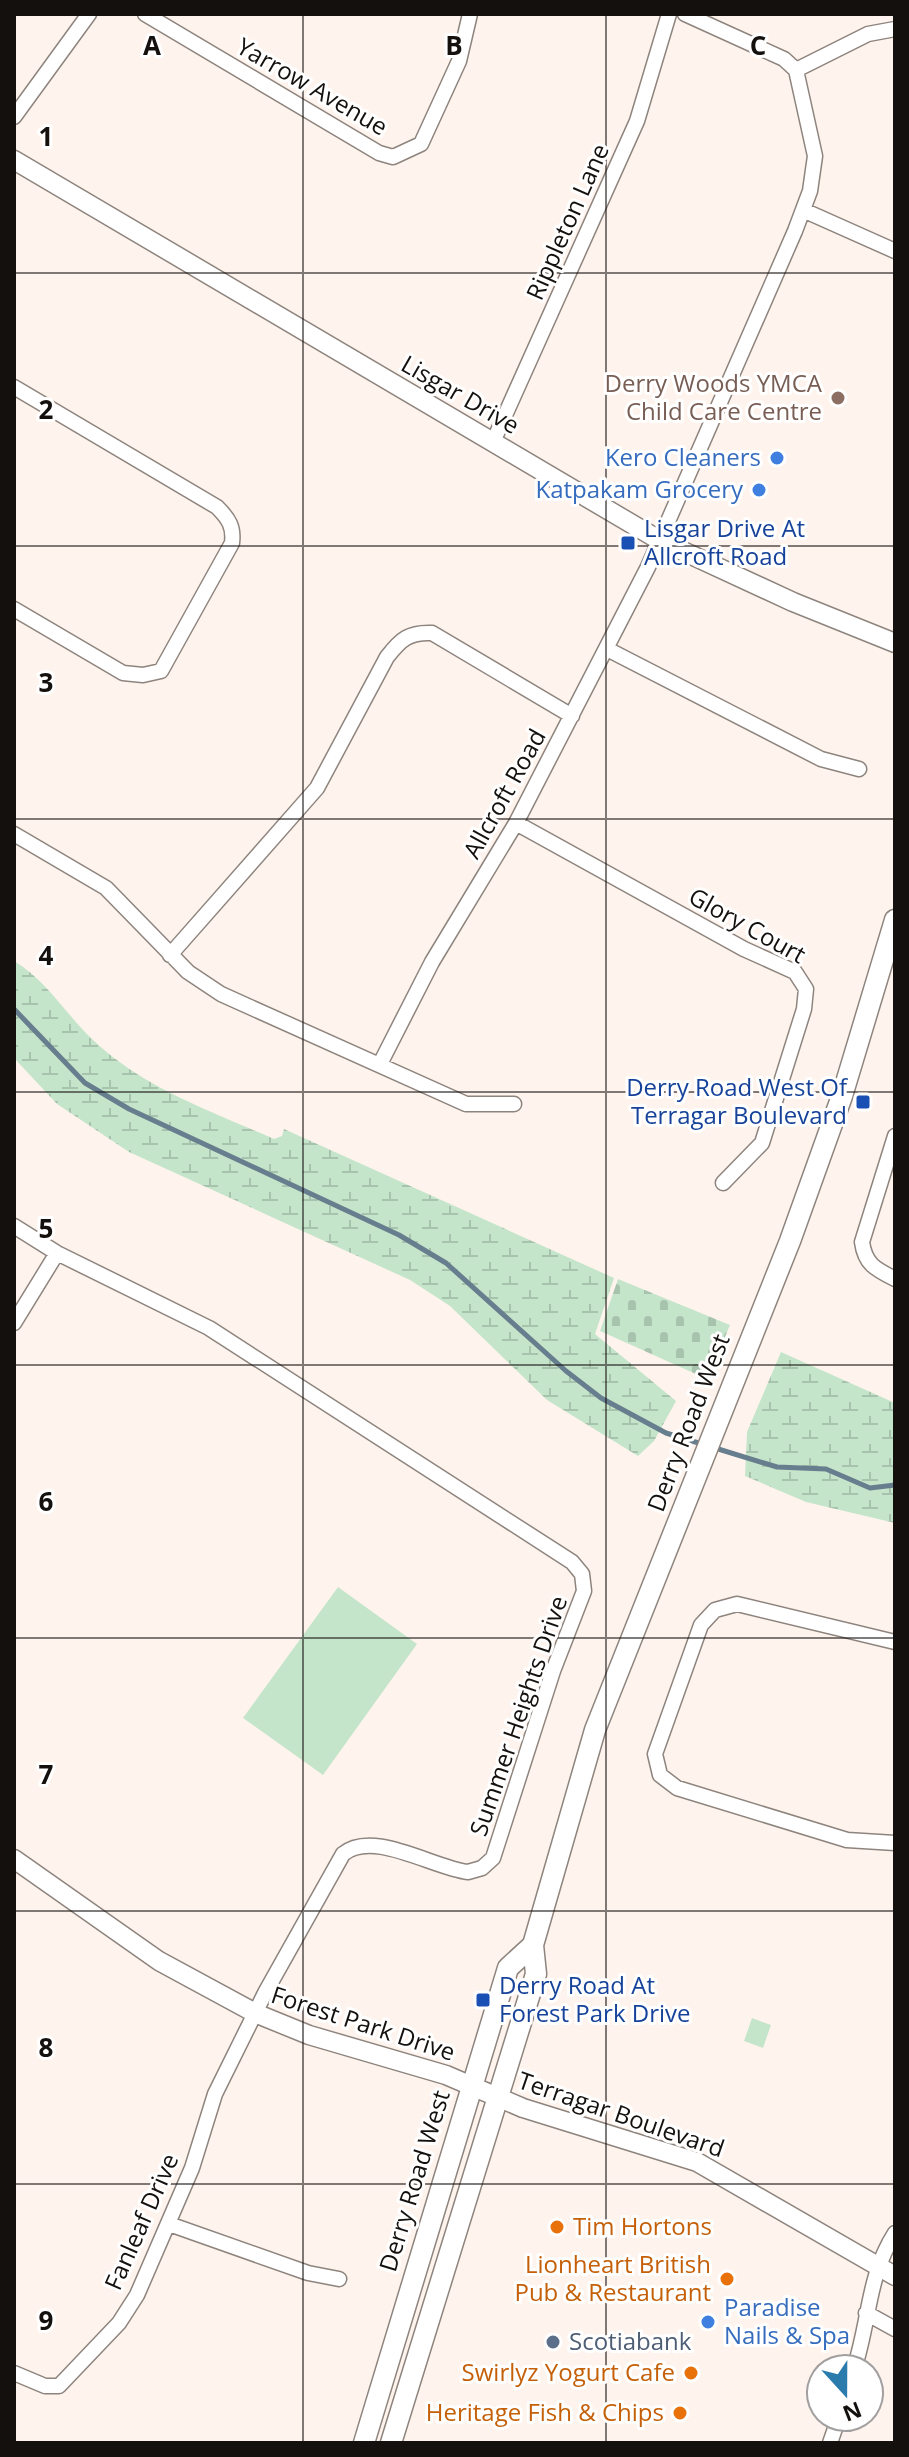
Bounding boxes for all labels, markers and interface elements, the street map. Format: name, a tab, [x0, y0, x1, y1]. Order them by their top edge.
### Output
text: A	[143, 27, 161, 63]
text: B	[445, 27, 463, 63]
text: C	[750, 27, 766, 63]
street label: Yarrow Avenue	[231, 29, 394, 142]
text: 1	[39, 118, 53, 154]
street label: Rippleton Lane	[517, 138, 616, 305]
street label: Lisgar Drive	[396, 347, 526, 441]
place label: Derry Woods YMCA Child Care Centre	[605, 366, 823, 427]
marker: Derry Woods YMCA Child Care Centre	[829, 389, 847, 407]
text: 2	[39, 391, 54, 427]
place label: Kero Cleaners	[605, 440, 761, 473]
marker: Kero Cleaners	[768, 449, 786, 467]
place label: Katpakam Grocery	[535, 472, 744, 505]
marker: Katpakam Grocery	[750, 481, 768, 499]
place label: Lisgar Drive At Allcroft Road	[644, 511, 805, 572]
marker: Lisgar Drive At Allcroft Road	[619, 534, 637, 552]
text: 3	[39, 664, 53, 700]
street label: Allcroft Road	[455, 723, 553, 864]
street label: Glory Court	[683, 879, 812, 970]
text: 4	[39, 937, 54, 973]
place label: Derry Road West Of Terragar Boulevard	[626, 1070, 849, 1131]
marker: Derry Road West Of Terragar Boulevard	[854, 1093, 872, 1111]
text: 5	[39, 1210, 53, 1246]
street label: Derry Road West	[639, 1329, 737, 1516]
text: 6	[39, 1483, 54, 1519]
street label: Summer Heights Drive	[461, 1591, 574, 1840]
text: 7	[39, 1756, 54, 1792]
place label: Derry Road At Forest Park Drive	[499, 1968, 691, 2029]
street label: Forest Park Drive	[267, 1977, 460, 2068]
marker: Derry Road At Forest Park Drive	[474, 1991, 492, 2009]
text: 8	[39, 2029, 53, 2065]
street label: Terragar Boulevard	[514, 2063, 729, 2164]
street label: Derry Road West	[370, 2086, 457, 2275]
street label: Fanleaf Drive	[96, 2148, 185, 2295]
place label: Tim Hortons	[573, 2209, 712, 2242]
marker: Tim Hortons	[548, 2218, 566, 2236]
place label: Lionheart British Pub & Restaurant	[514, 2247, 711, 2308]
marker: Lionheart British Pub & Restaurant	[718, 2270, 736, 2288]
place label: Paradise Nails & Spa	[724, 2290, 850, 2351]
text: 9	[39, 2302, 53, 2338]
marker: Paradise Nails & Spa	[699, 2313, 717, 2331]
place label: Scotiabank	[569, 2324, 692, 2357]
marker: Scotiabank	[544, 2333, 562, 2351]
north arrow	[805, 2353, 885, 2433]
place label: Swirlyz Yogurt Cafe	[462, 2355, 675, 2388]
marker: Swirlyz Yogurt Cafe	[682, 2364, 700, 2382]
place label: Heritage Fish & Chips	[426, 2395, 664, 2428]
text: N	[839, 2395, 866, 2430]
marker: Heritage Fish & Chips	[671, 2404, 689, 2422]

